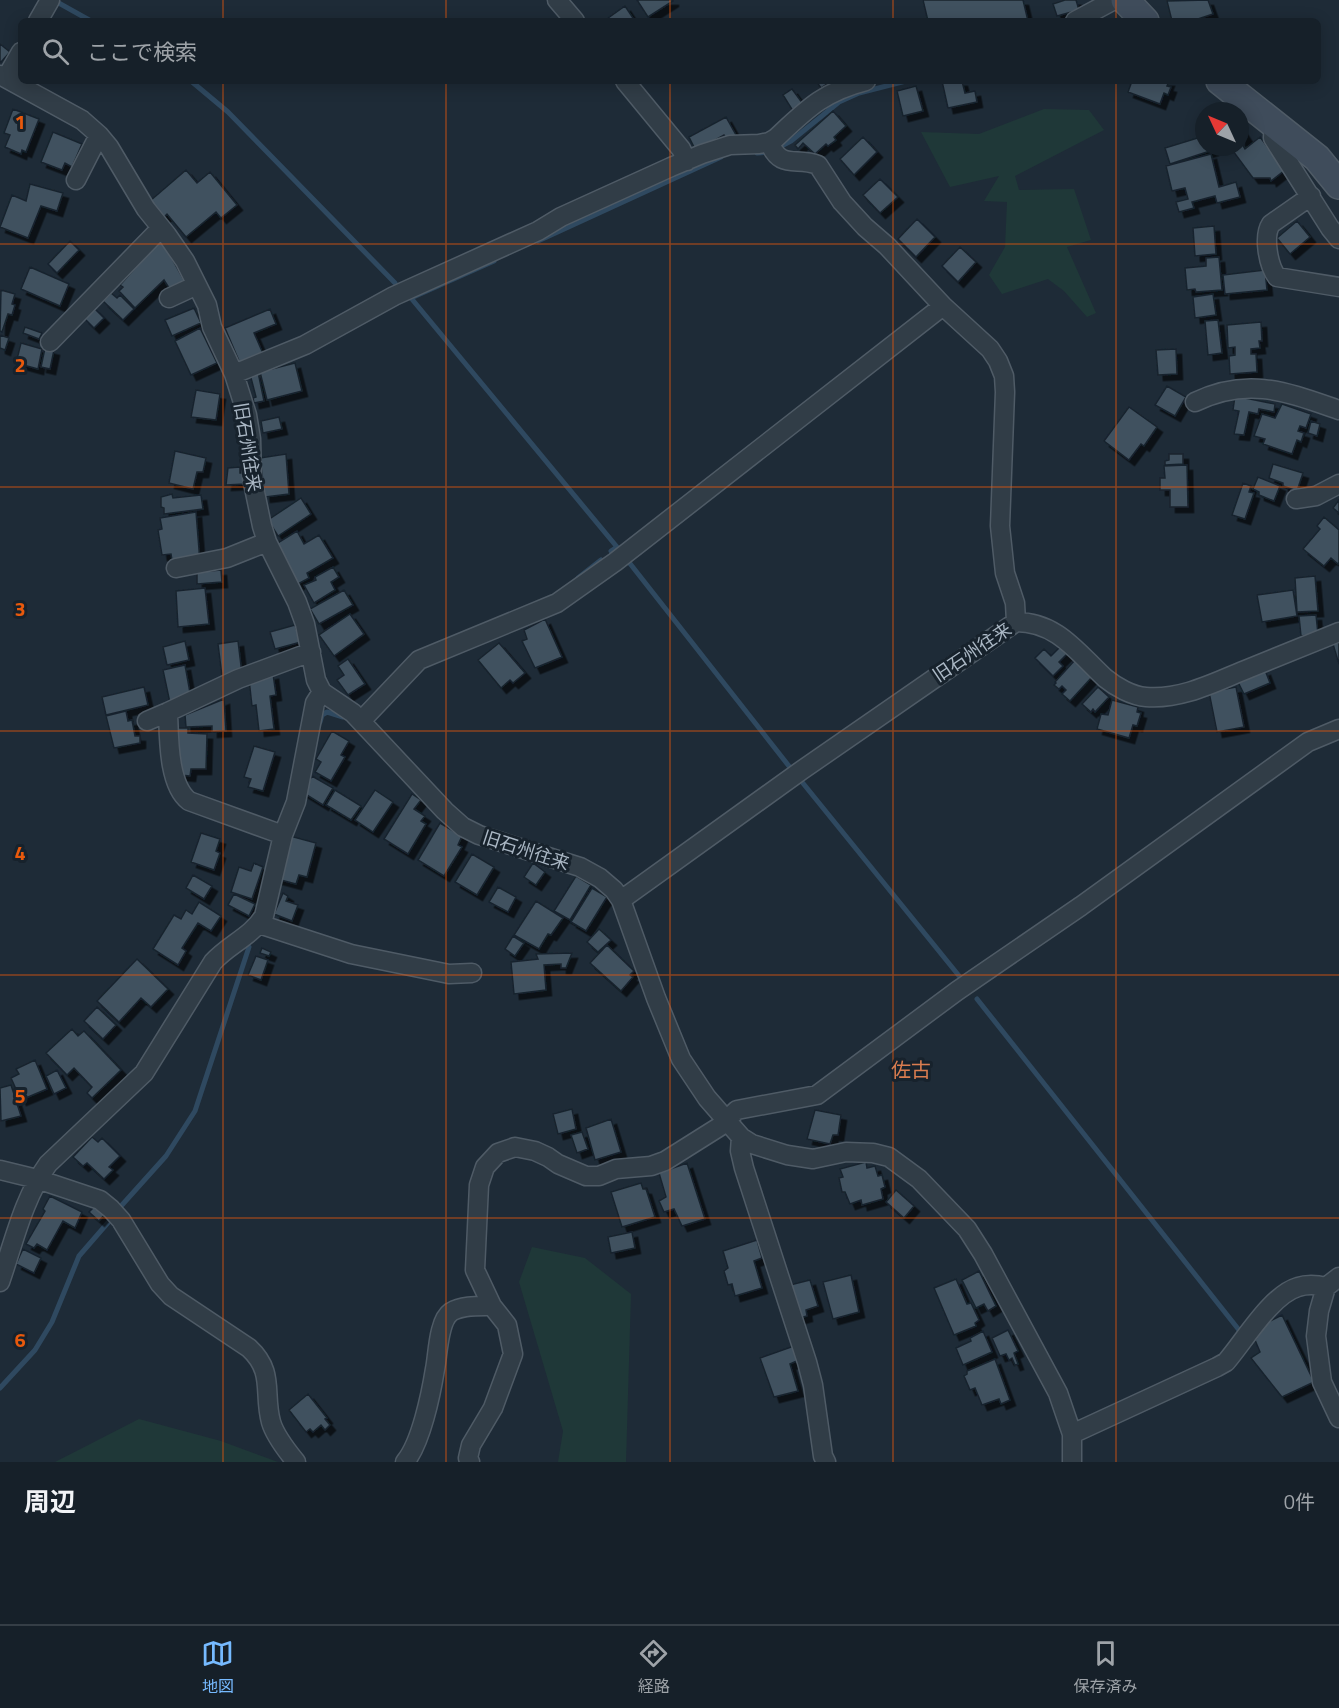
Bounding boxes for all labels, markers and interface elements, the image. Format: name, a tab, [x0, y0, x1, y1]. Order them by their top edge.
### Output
search box	[18, 18, 1321, 84]
icon: search	[39, 35, 72, 68]
text: ここで検索	[87, 35, 197, 69]
north arrow	[1195, 102, 1249, 156]
text: 1	[14, 106, 26, 137]
text: 2	[14, 349, 26, 380]
street label: 旧石州往来	[228, 400, 268, 494]
text: 3	[14, 593, 26, 624]
street label: 旧石州往来	[927, 616, 1017, 688]
street label: 旧石州往来	[479, 823, 573, 877]
text: 4	[14, 837, 26, 868]
district label: 佐古	[891, 1054, 931, 1085]
text: 5	[14, 1080, 26, 1111]
text: 6	[14, 1324, 26, 1355]
text: 周辺	[24, 1482, 76, 1521]
text: 0件	[1284, 1486, 1315, 1517]
tab: 地図	[201, 1637, 234, 1698]
tab: 経路	[637, 1637, 670, 1698]
tab: 保存済み	[1073, 1637, 1137, 1698]

